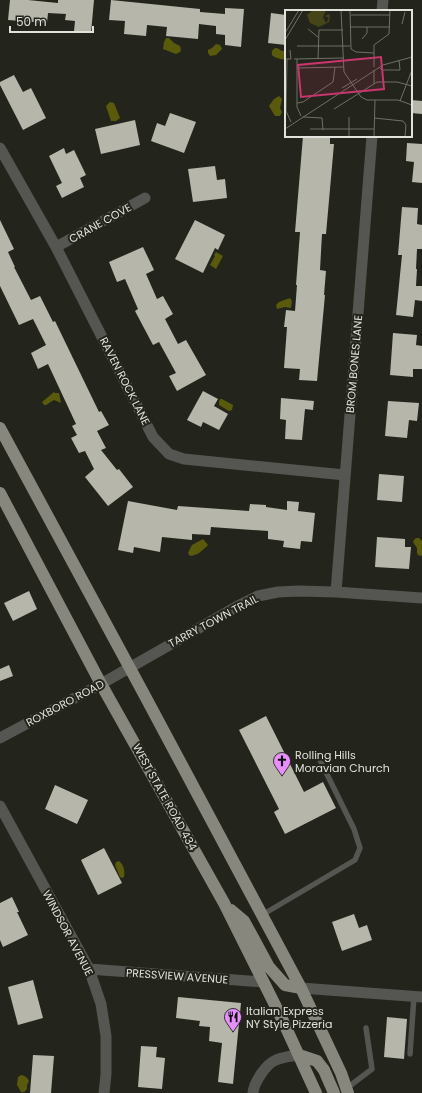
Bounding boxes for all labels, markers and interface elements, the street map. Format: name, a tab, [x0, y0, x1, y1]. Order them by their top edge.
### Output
scale bar	[10, 8, 93, 34]
inset map	[285, 10, 412, 137]
text: 50 m	[16, 13, 47, 30]
street label: CRANE COVE	[66, 199, 134, 247]
street label: BROM BONES LANE	[342, 314, 366, 414]
street label: RAVEN ROCK LANE	[96, 334, 154, 428]
street label: TARRY TOWN TRAIL	[165, 590, 261, 651]
street label: ROXBORO ROAD	[23, 676, 107, 730]
street label: WEST STATE ROAD 434	[129, 741, 201, 853]
place label: Rolling Hills Moravian Church	[295, 747, 390, 776]
church icon: Rolling Hills Moravian Church	[272, 751, 292, 776]
street label: WINDSOR AVENUE	[39, 887, 97, 979]
street label: PRESSVIEW AVENUE	[125, 964, 229, 988]
place label: Italian Express NY Style Pizzeria	[246, 1003, 332, 1032]
restaurant icon: Italian Express NY Style Pizzeria	[223, 1007, 243, 1032]

